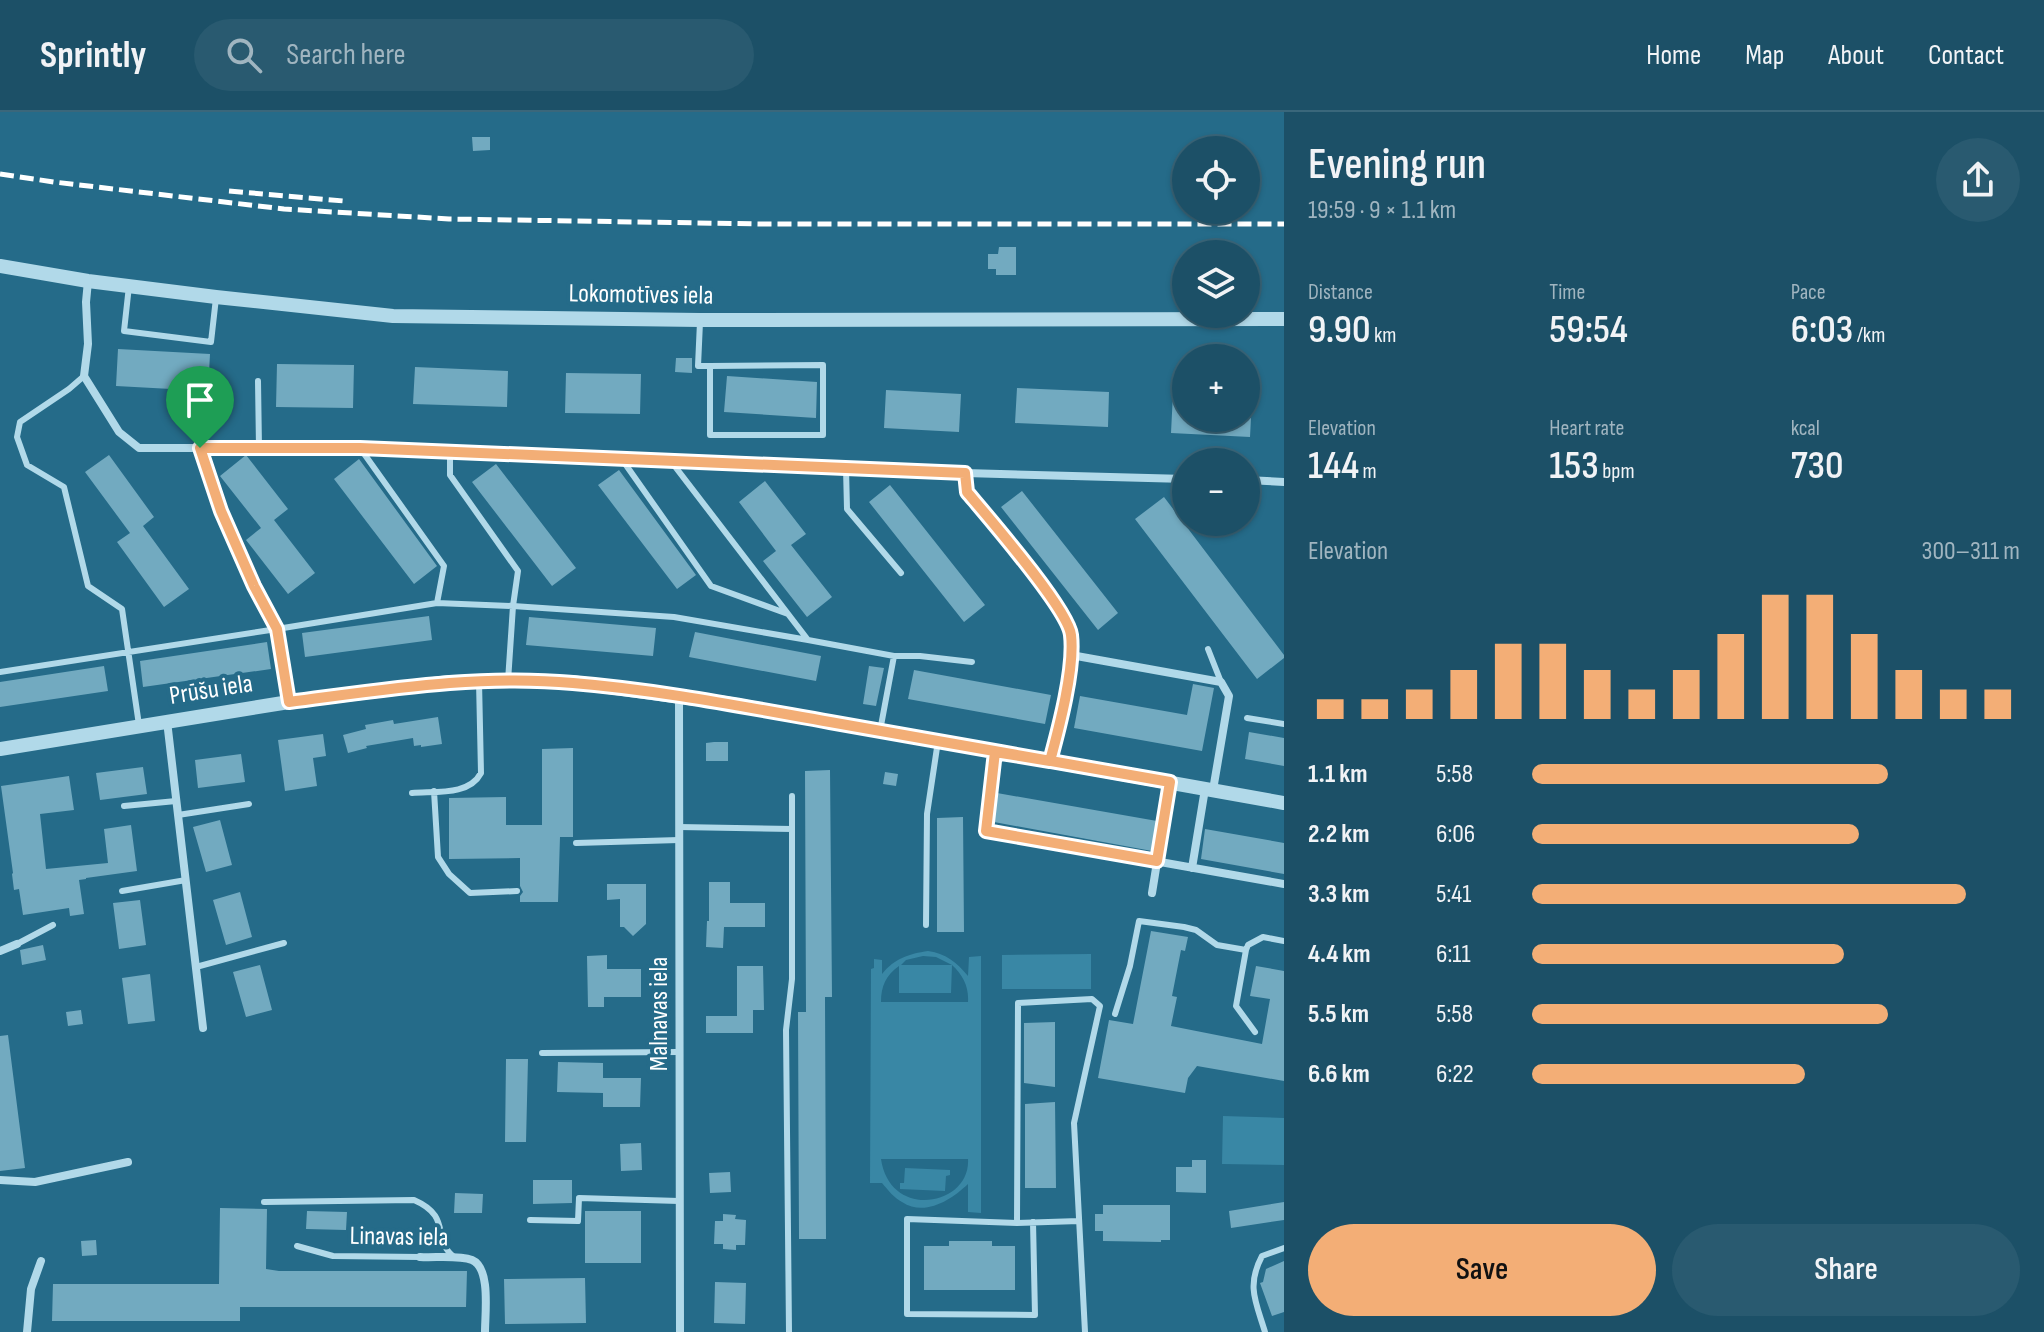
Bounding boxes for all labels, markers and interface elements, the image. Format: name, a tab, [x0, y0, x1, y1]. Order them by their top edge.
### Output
search box	[194, 19, 754, 91]
text: Sprintly	[40, 33, 146, 78]
icon: search	[222, 33, 266, 77]
text: Search here	[286, 37, 406, 73]
text: Home	[1646, 39, 1701, 72]
text: Map	[1745, 39, 1784, 72]
text: About	[1828, 39, 1884, 72]
text: Contact	[1928, 39, 2004, 72]
map controls	[1172, 136, 1260, 536]
button: locate	[1172, 136, 1260, 224]
text: Evening run	[1308, 138, 1486, 191]
button: share	[1936, 138, 2020, 222]
text: 19:59 · 9 × 1.1 km	[1308, 195, 1456, 226]
button: layers	[1172, 240, 1260, 328]
street label: Lokomotīves iela	[568, 278, 714, 312]
text: Distance	[1308, 279, 1373, 306]
text: Time	[1549, 279, 1585, 306]
text: Pace	[1791, 279, 1826, 306]
text: 9.90	[1308, 306, 1370, 354]
text: 59:54	[1549, 306, 1628, 354]
text: 6:03	[1791, 306, 1853, 354]
text: km	[1370, 322, 1396, 349]
text: /km	[1853, 322, 1885, 349]
button: +	[1172, 344, 1260, 432]
pin	[166, 366, 234, 448]
icon: arrive	[178, 378, 222, 422]
text: Elevation	[1308, 415, 1376, 442]
text: Heart rate	[1549, 415, 1624, 442]
text: kcal	[1791, 415, 1820, 442]
text: 144	[1308, 442, 1359, 490]
text: 153	[1549, 442, 1599, 490]
text: 730	[1791, 442, 1844, 490]
button: −	[1172, 448, 1260, 536]
text: m	[1359, 458, 1377, 485]
text: bpm	[1599, 458, 1635, 485]
text: Elevation	[1308, 536, 1388, 567]
text: 300–311 m	[1922, 536, 2020, 567]
street label: Prūšu iela	[167, 668, 255, 712]
text: 1.1 km	[1308, 759, 1367, 790]
text: 5:58	[1436, 759, 1473, 790]
text: 2.2 km	[1308, 819, 1370, 850]
text: 6:06	[1436, 819, 1475, 850]
text: 3.3 km	[1308, 879, 1370, 910]
text: 5:41	[1436, 879, 1471, 910]
text: 4.4 km	[1308, 939, 1371, 970]
text: 6:11	[1436, 939, 1471, 970]
street label: Malnavas iela	[644, 957, 675, 1071]
text: 5.5 km	[1308, 999, 1369, 1030]
text: 5:58	[1436, 999, 1473, 1030]
text: 6.6 km	[1308, 1059, 1370, 1090]
text: 6:22	[1436, 1059, 1474, 1090]
street label: Linavas iela	[349, 1221, 449, 1253]
button: Save	[1308, 1224, 1656, 1316]
button: Share	[1672, 1224, 2020, 1316]

